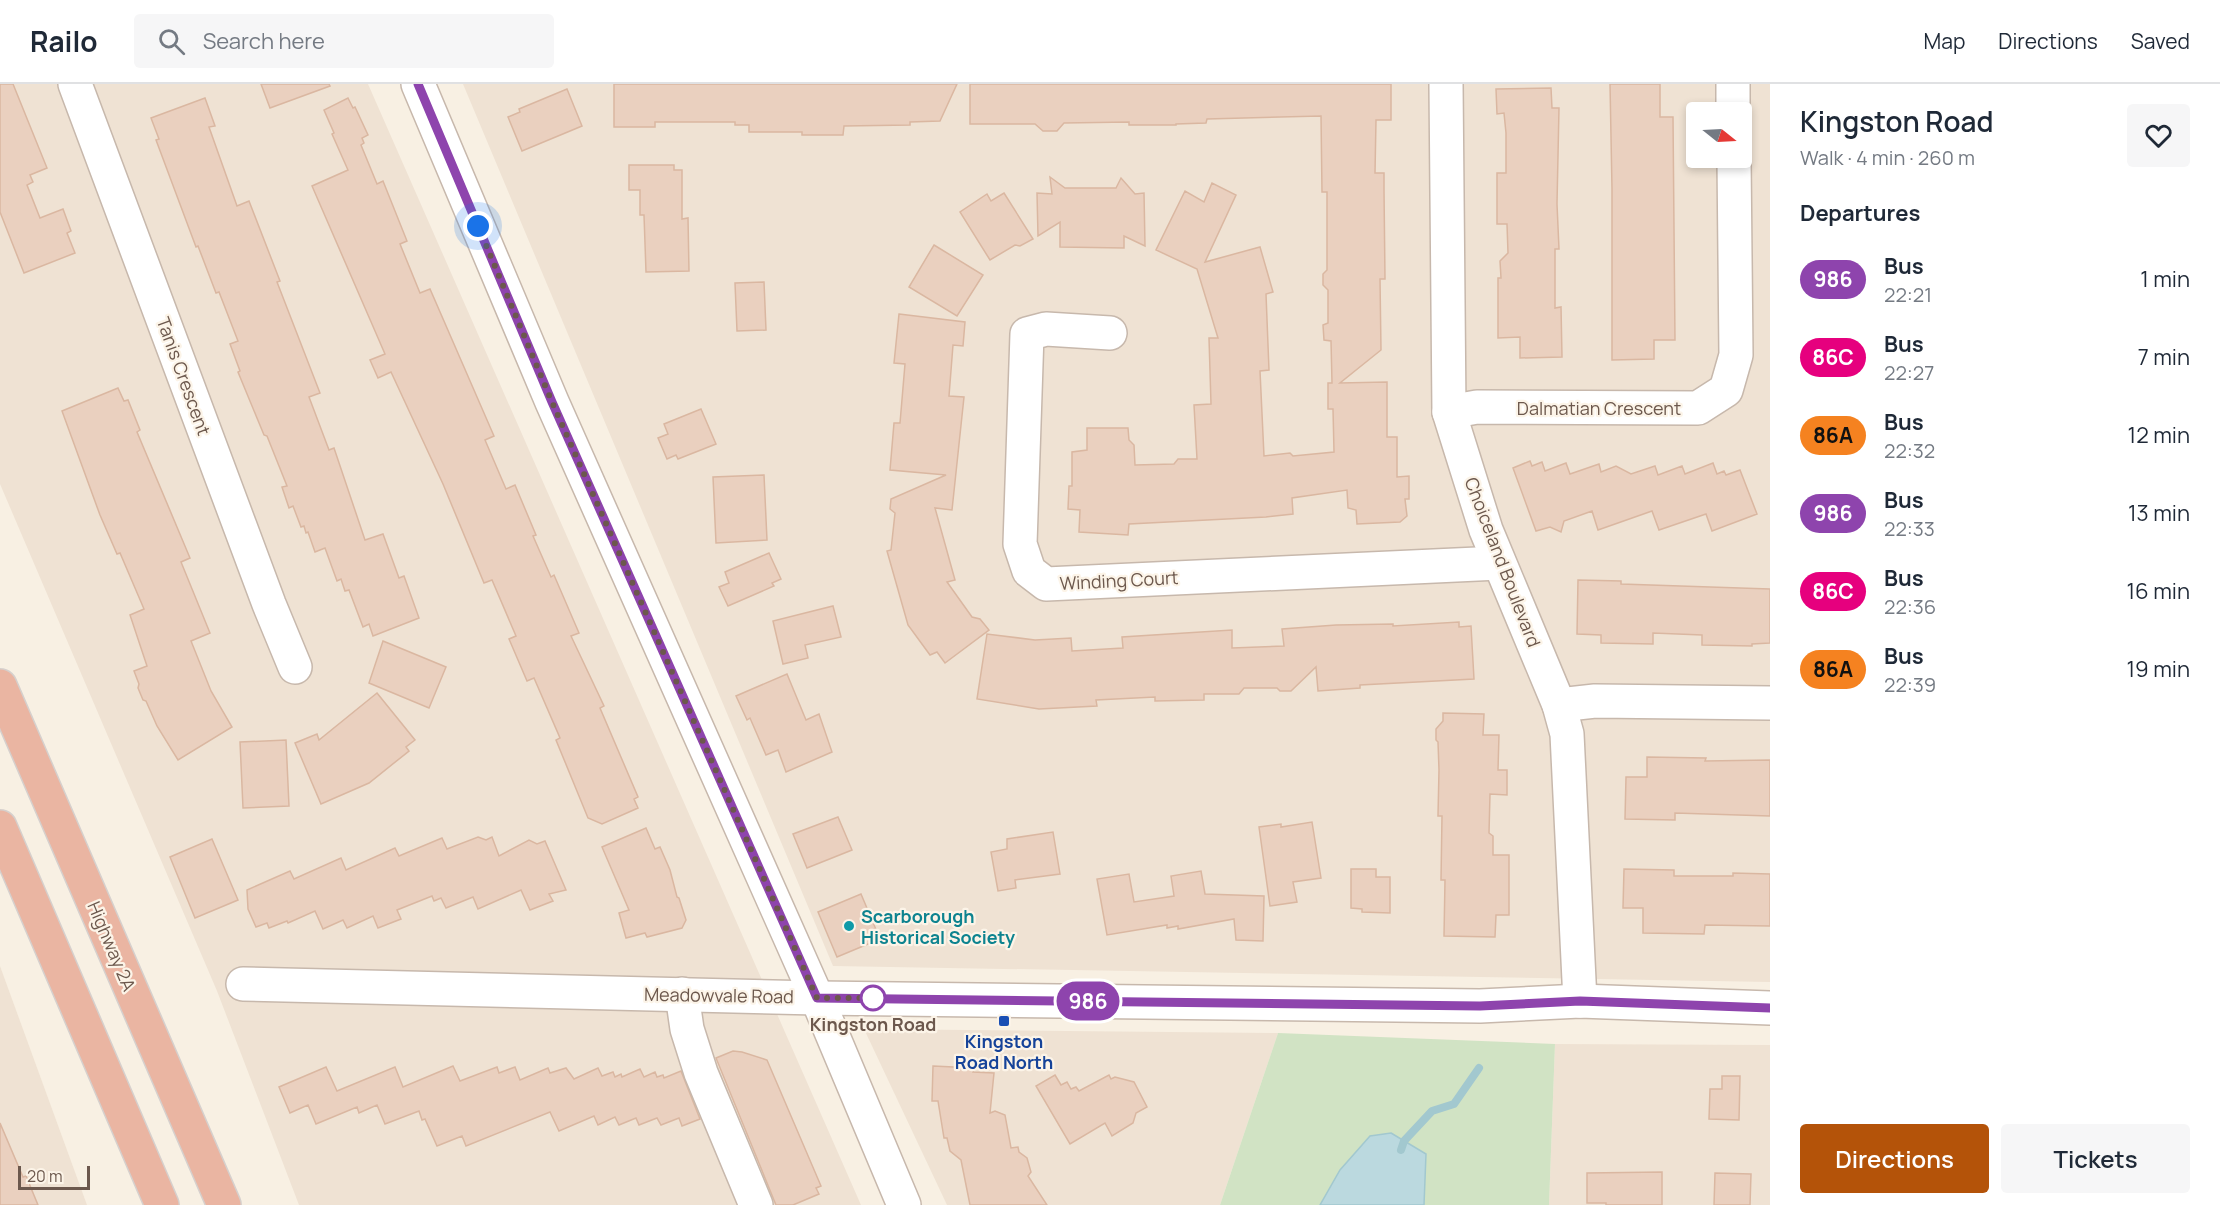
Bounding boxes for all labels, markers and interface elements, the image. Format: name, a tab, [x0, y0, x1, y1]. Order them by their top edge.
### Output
search box	[134, 14, 554, 68]
text: Railo	[30, 22, 98, 60]
icon: search	[155, 25, 188, 58]
text: Search here	[203, 26, 325, 56]
text: Map	[1924, 27, 1965, 55]
text: Directions	[1998, 27, 2098, 55]
text: Saved	[2131, 27, 2190, 55]
north arrow	[1686, 102, 1752, 168]
map controls	[1686, 102, 1752, 168]
text: Kingston Road	[1800, 102, 1994, 140]
button: heart	[2127, 104, 2190, 167]
text: Walk · 4 min · 260 m	[1800, 144, 1975, 171]
text: Departures	[1800, 198, 1920, 228]
your location	[463, 211, 493, 241]
text: Bus	[1884, 251, 1924, 281]
text: 1 min	[2140, 264, 2190, 294]
text: 986	[1814, 265, 1852, 293]
text: 22:21	[1884, 281, 1932, 308]
street label: Tanis Crescent	[151, 313, 217, 439]
text: Bus	[1884, 329, 1924, 359]
text: 7 min	[2138, 342, 2190, 372]
text: 86C	[1812, 343, 1854, 371]
text: 22:27	[1884, 359, 1934, 386]
street label: Dalmatian Crescent	[1517, 396, 1681, 420]
text: Bus	[1884, 407, 1924, 437]
text: 12 min	[2128, 420, 2190, 450]
text: 86A	[1813, 421, 1853, 449]
text: 22:32	[1884, 437, 1935, 464]
street label: Choiceland Boulevard	[1460, 474, 1546, 650]
text: Bus	[1884, 485, 1924, 515]
text: 13 min	[2128, 498, 2190, 528]
text: 986	[1814, 499, 1852, 527]
text: 22:33	[1884, 515, 1935, 542]
text: Bus	[1884, 563, 1924, 593]
street label: Winding Court	[1059, 565, 1179, 595]
text: 16 min	[2127, 576, 2190, 606]
text: 86C	[1812, 577, 1854, 605]
text: 22:36	[1884, 593, 1936, 620]
text: Bus	[1884, 641, 1924, 671]
text: 19 min	[2127, 654, 2190, 684]
text: 86A	[1813, 655, 1853, 683]
text: 22:39	[1884, 671, 1936, 698]
street label: Highway 2A	[82, 898, 142, 995]
place label: Scarborough Historical Society	[861, 904, 1015, 949]
marker: Scarborough Historical Society	[842, 919, 856, 933]
street label: Meadowvale Road	[644, 982, 794, 1008]
line badge: 986	[1054, 982, 1122, 1020]
marker: Kingston Road	[860, 985, 886, 1011]
text: 986	[1069, 987, 1107, 1015]
place label: Kingston Road	[810, 1012, 936, 1036]
marker: Kingston Road North	[997, 1014, 1011, 1028]
place label: Kingston Road North	[955, 1029, 1053, 1074]
button: Directions	[1800, 1124, 1989, 1193]
button: Tickets	[2001, 1124, 2190, 1193]
scale bar	[18, 1163, 90, 1190]
text: 20 m	[27, 1165, 63, 1187]

